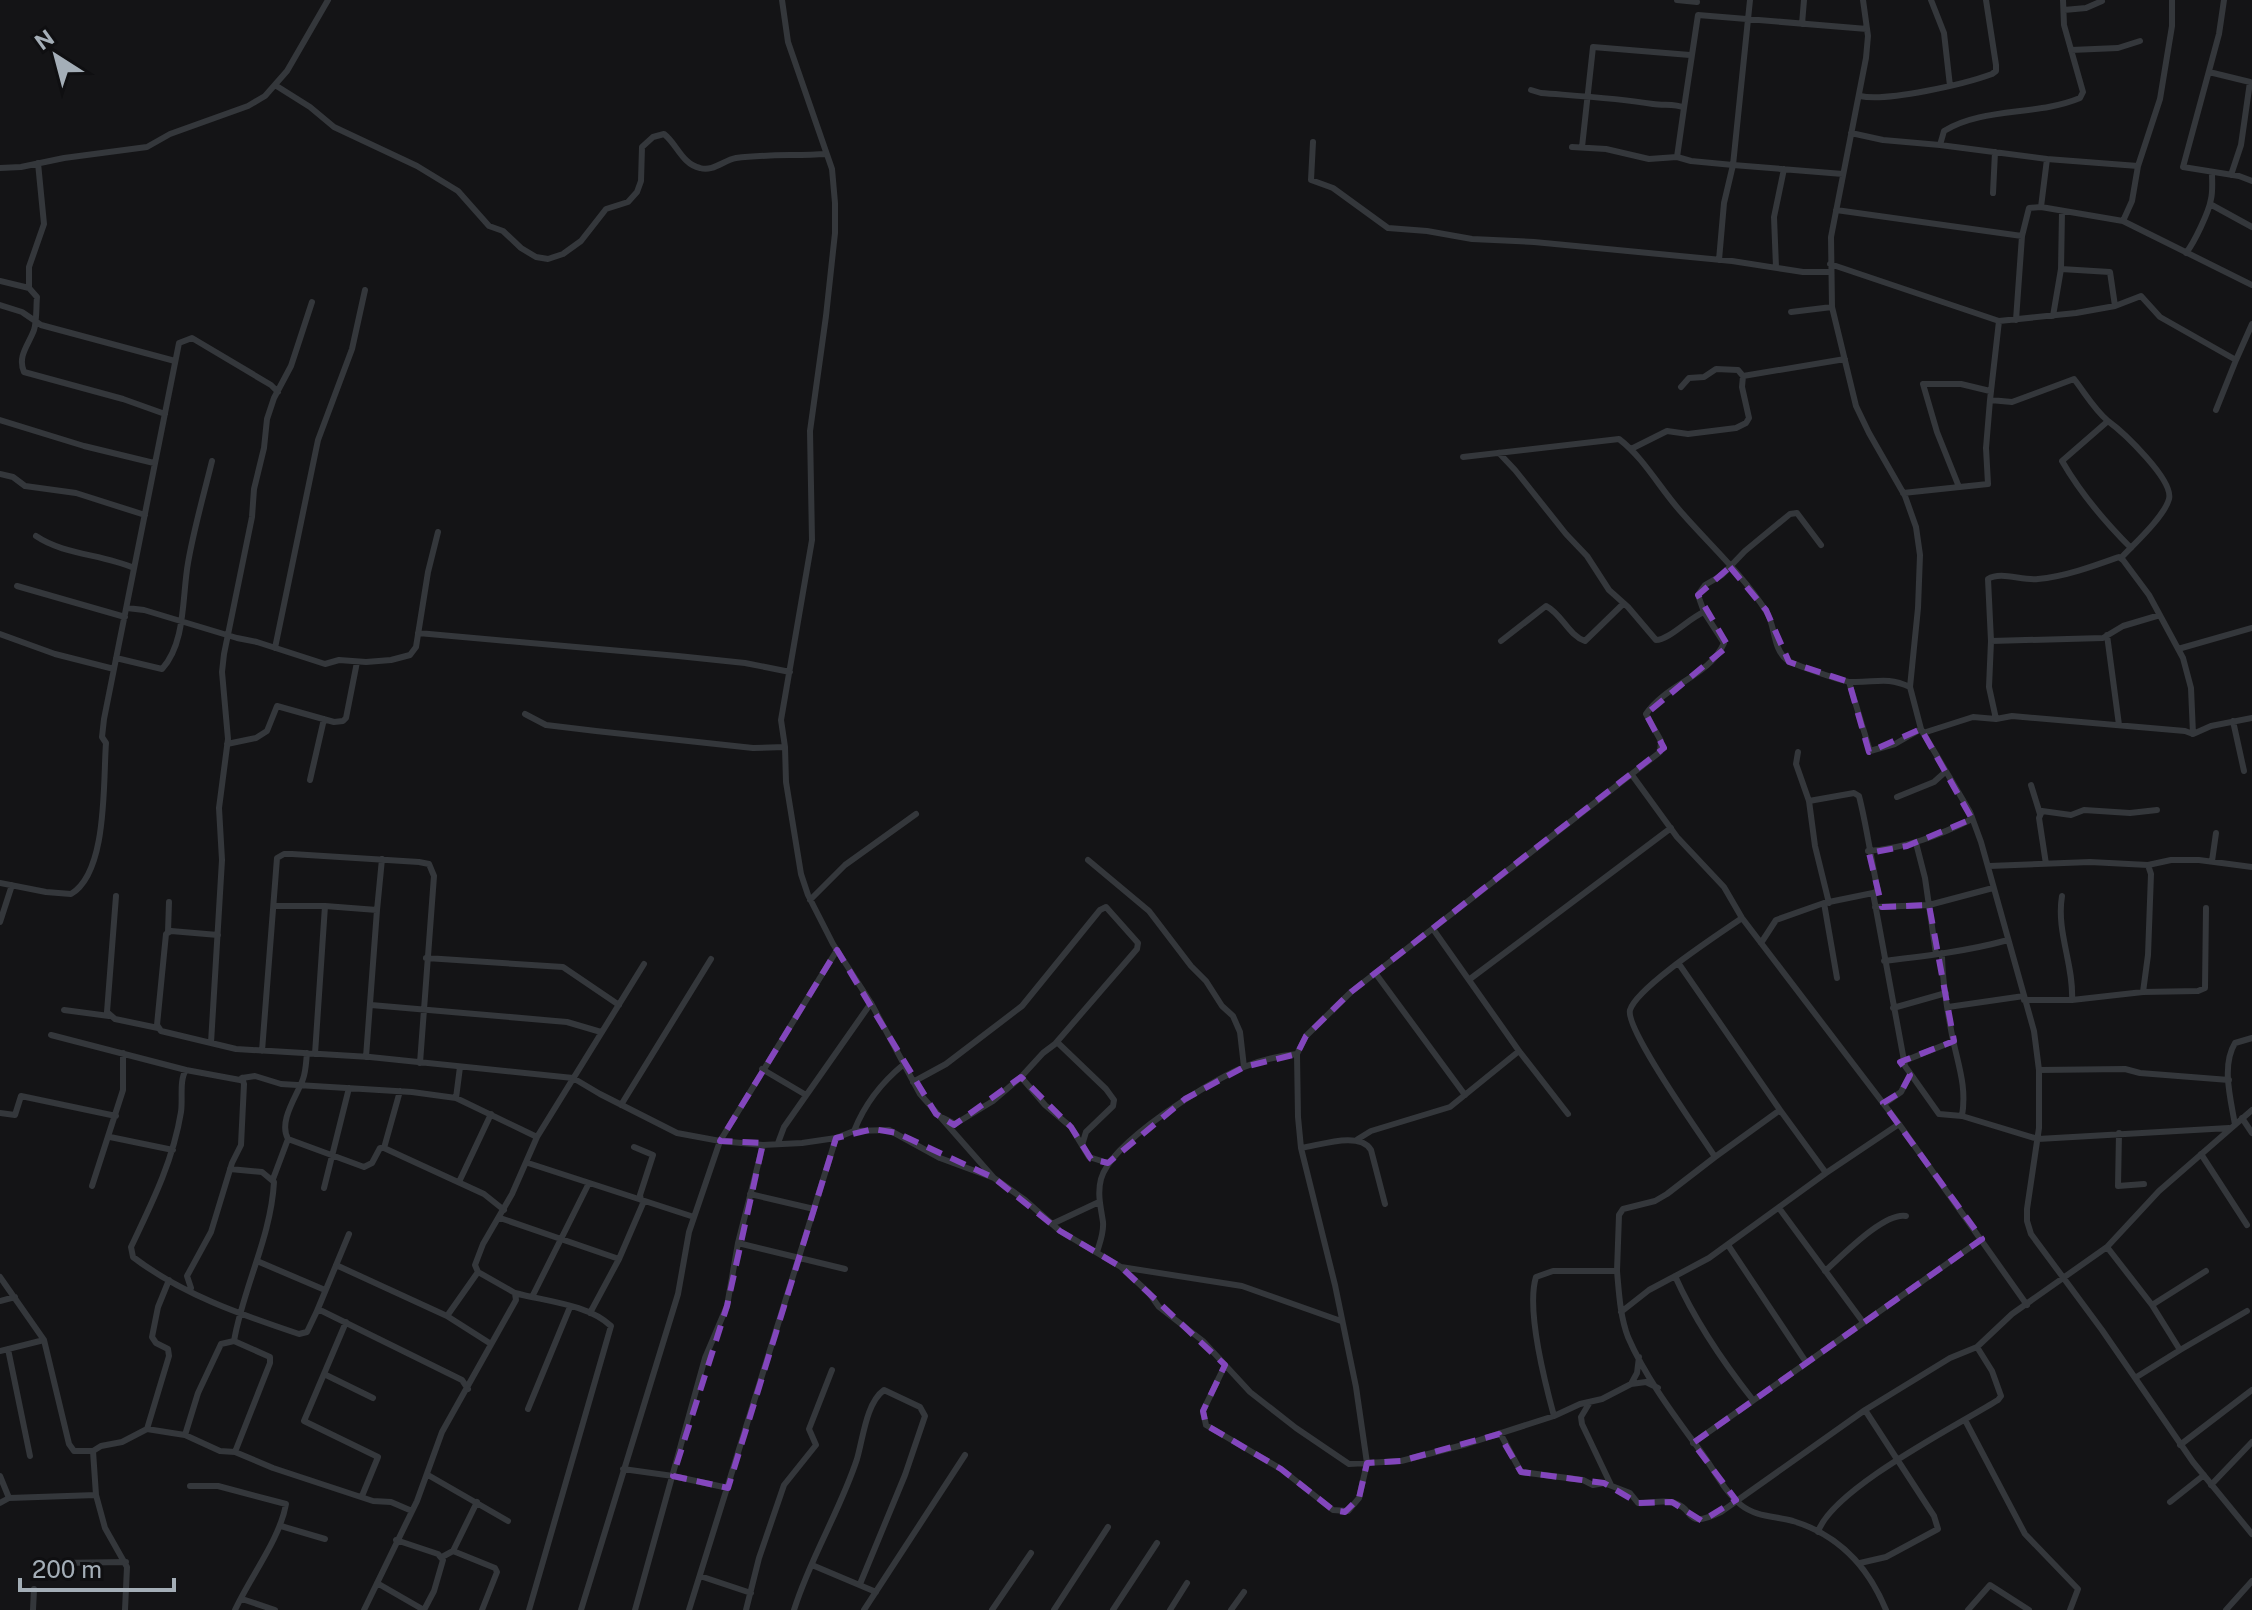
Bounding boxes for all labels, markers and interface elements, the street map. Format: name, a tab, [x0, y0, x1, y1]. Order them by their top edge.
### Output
north arrow	[16, 16, 96, 96]
text: N	[30, 24, 59, 55]
scale bar	[20, 1542, 174, 1592]
text: 200 m	[32, 1555, 102, 1583]

